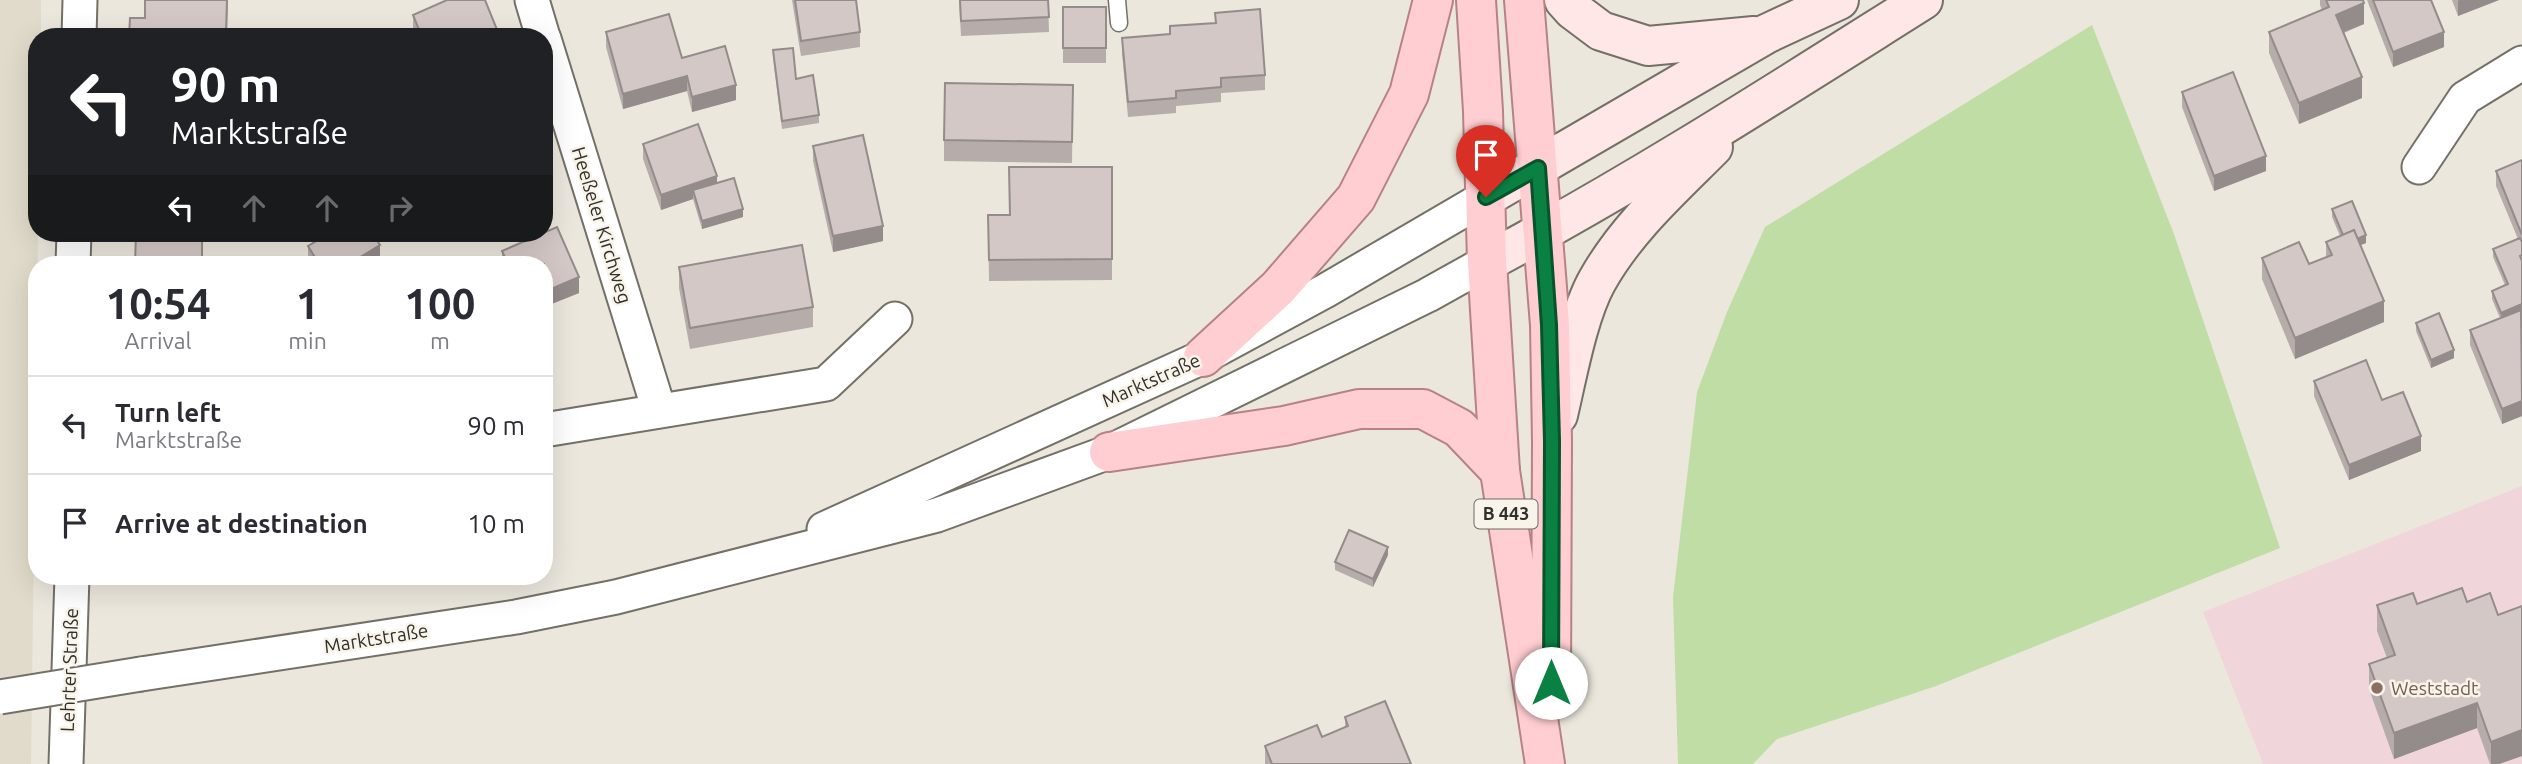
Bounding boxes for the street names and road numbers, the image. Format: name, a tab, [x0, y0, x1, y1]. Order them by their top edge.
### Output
street label: Heeßeler Kirchweg	[568, 144, 636, 306]
street label: Marktstraße	[1099, 349, 1203, 411]
road number: B 443	[1474, 500, 1538, 528]
street label: Lehrter Straße	[56, 608, 82, 732]
street label: Marktstraße	[322, 619, 430, 657]

